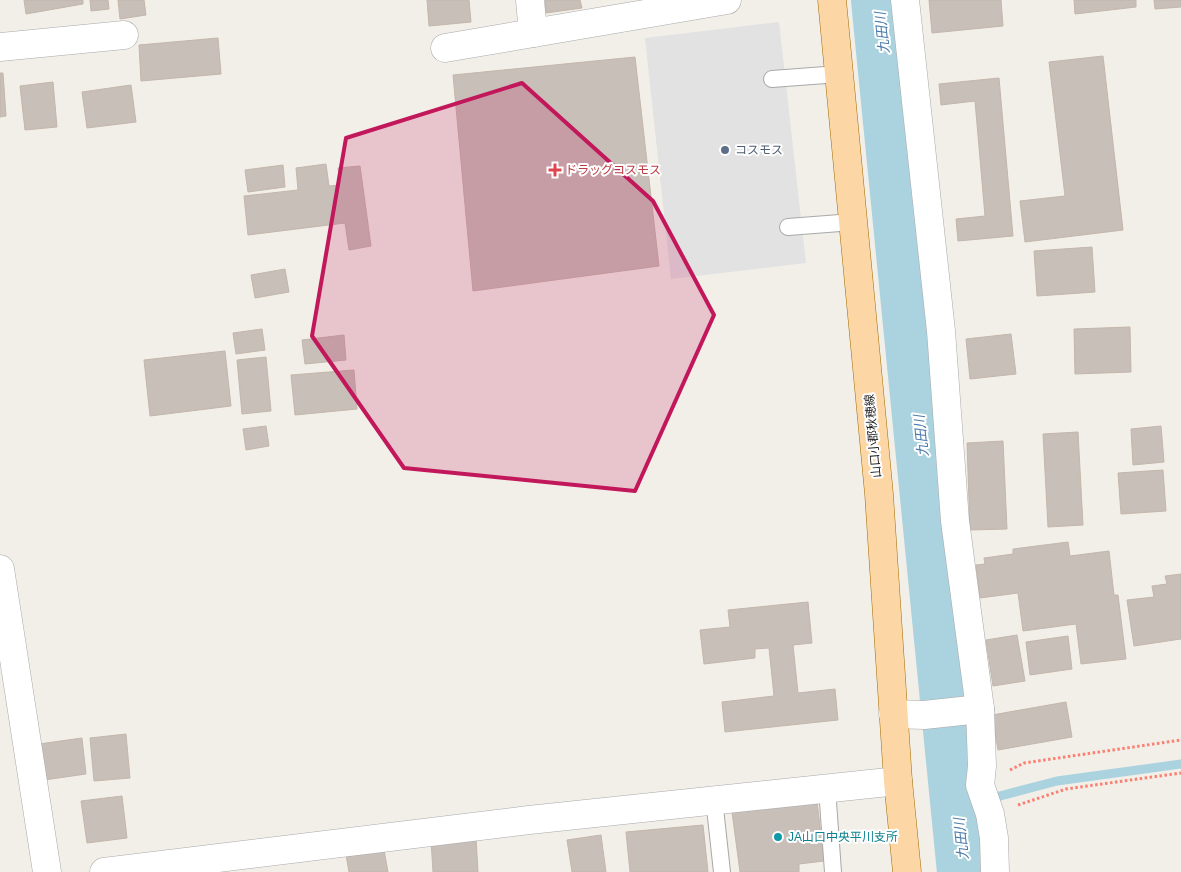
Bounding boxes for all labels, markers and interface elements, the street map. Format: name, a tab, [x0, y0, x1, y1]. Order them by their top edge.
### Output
water label: 九田川	[872, 9, 892, 55]
place label: コスモス	[735, 143, 783, 157]
marker: コスモス	[719, 144, 731, 156]
place label: ドラッグコスモス	[565, 163, 661, 177]
marker: ドラッグコスモス	[549, 164, 561, 176]
street label: 山口小郡秋穂線	[862, 394, 884, 478]
water label: 九田川	[911, 412, 931, 458]
water label: 九田川	[951, 815, 971, 861]
place label: JA山口中央平川支所	[788, 830, 898, 844]
marker: JA山口中央平川支所	[772, 831, 784, 843]

